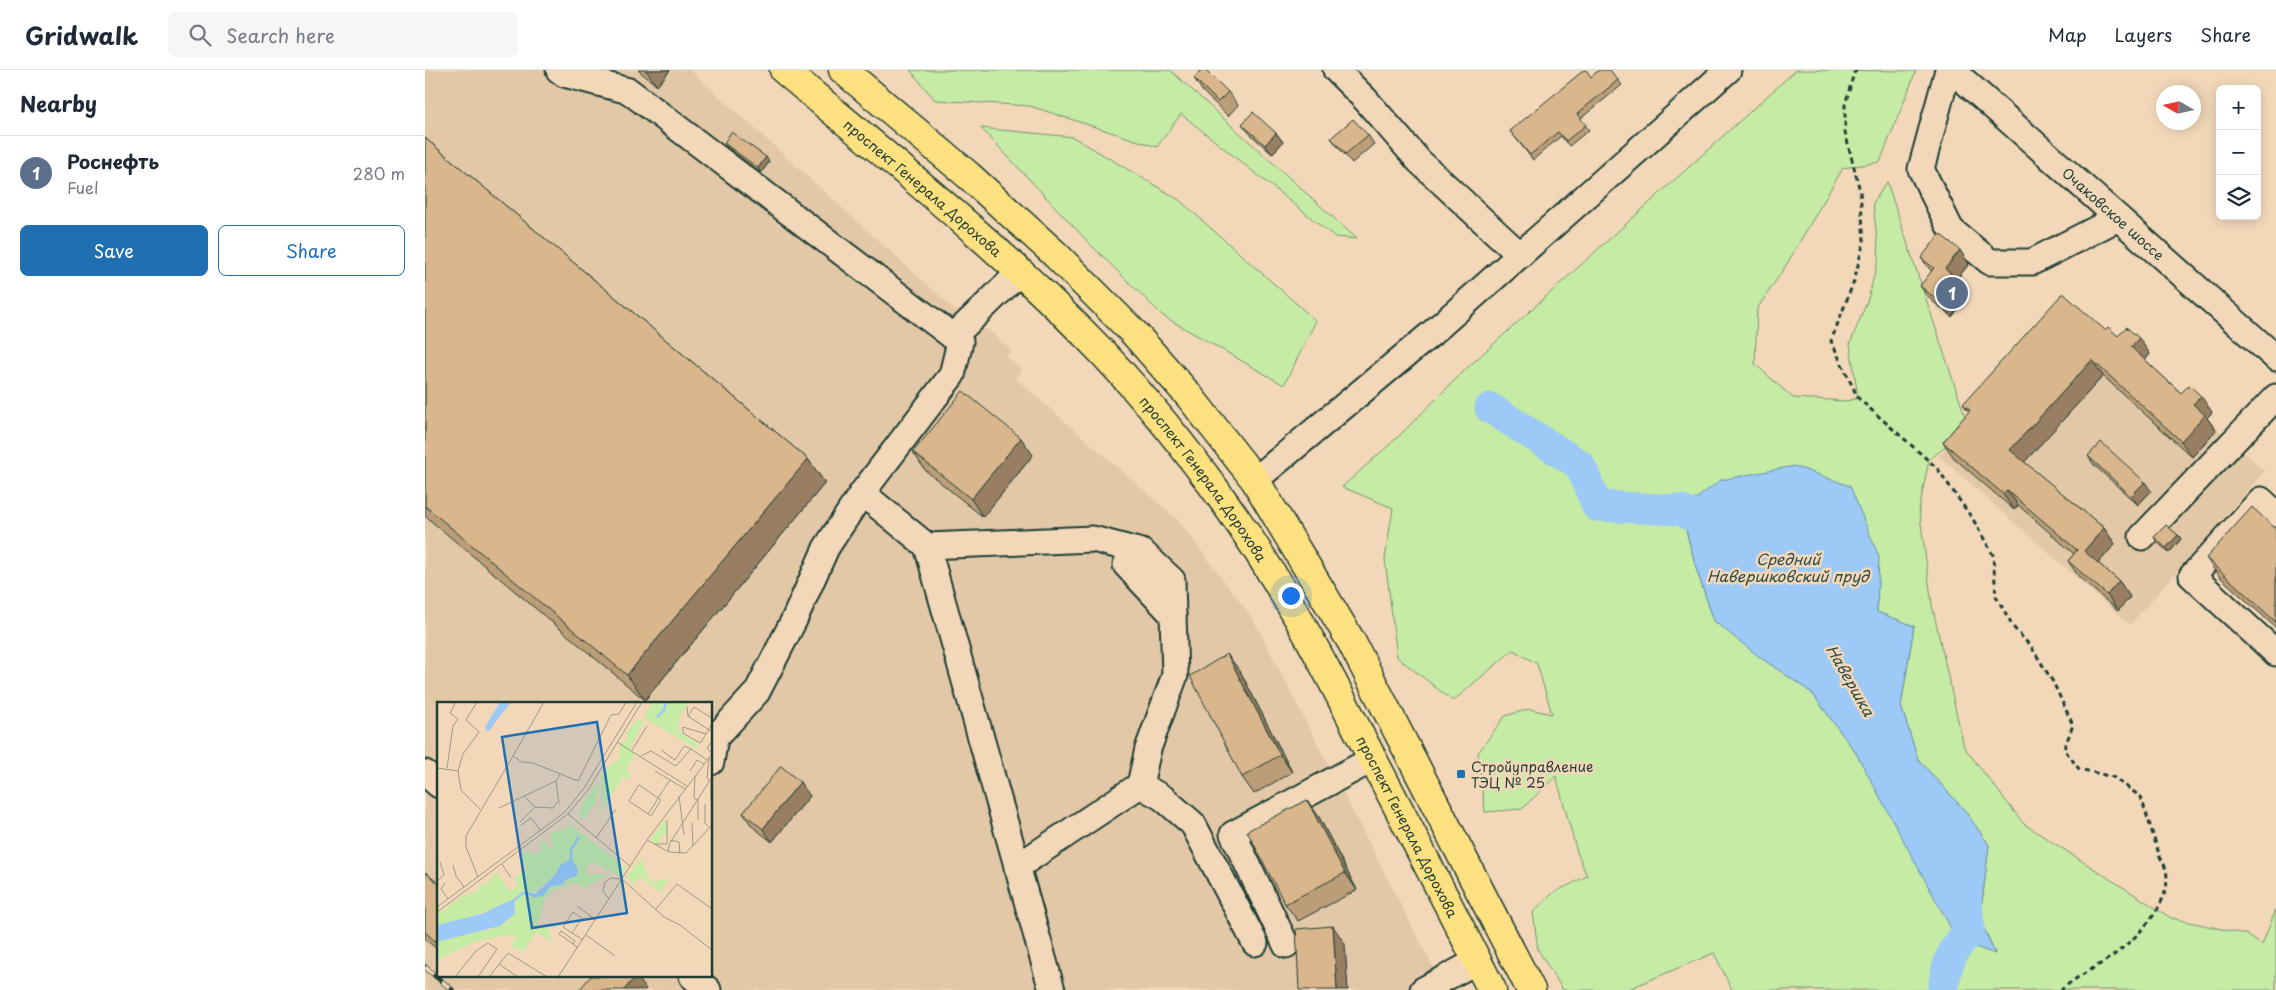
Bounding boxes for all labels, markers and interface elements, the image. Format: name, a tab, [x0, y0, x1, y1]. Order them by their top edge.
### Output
search box	[168, 12, 518, 57]
text: Gridwalk	[25, 17, 138, 53]
icon: search	[186, 21, 214, 49]
text: Search here	[226, 21, 335, 49]
text: Map	[2048, 21, 2087, 48]
text: Layers	[2115, 21, 2172, 48]
text: Share	[2200, 21, 2251, 48]
north arrow	[2156, 85, 2201, 130]
map controls	[2216, 85, 2261, 220]
button: +	[2216, 85, 2261, 130]
text: Nearby	[20, 87, 97, 119]
street label: проспект Генерала Дорохова	[839, 114, 1007, 261]
button: −	[2216, 130, 2261, 175]
text: Роснефть	[67, 147, 159, 175]
text: 1	[32, 161, 40, 185]
text: 280 m	[353, 161, 405, 185]
street label: Очаковское шоссе	[2058, 162, 2169, 265]
text: Fuel	[67, 175, 98, 199]
button: layers	[2216, 175, 2261, 220]
button: Save	[20, 225, 208, 276]
button: Share	[218, 225, 405, 276]
pin: 1	[1936, 274, 1968, 312]
street label: проспект Генерала Дорохова	[1135, 391, 1273, 566]
water label: Средний Навершковский пруд	[1707, 547, 1870, 587]
your location	[1278, 583, 1304, 609]
water label: Навершка	[1821, 640, 1881, 721]
inset map	[437, 702, 713, 978]
street label: проспект Генерала Дорохова	[1352, 732, 1464, 921]
place label: Стройуправление ТЭЦ № 25	[1471, 756, 1593, 793]
marker: Стройуправление ТЭЦ № 25	[1455, 768, 1467, 780]

